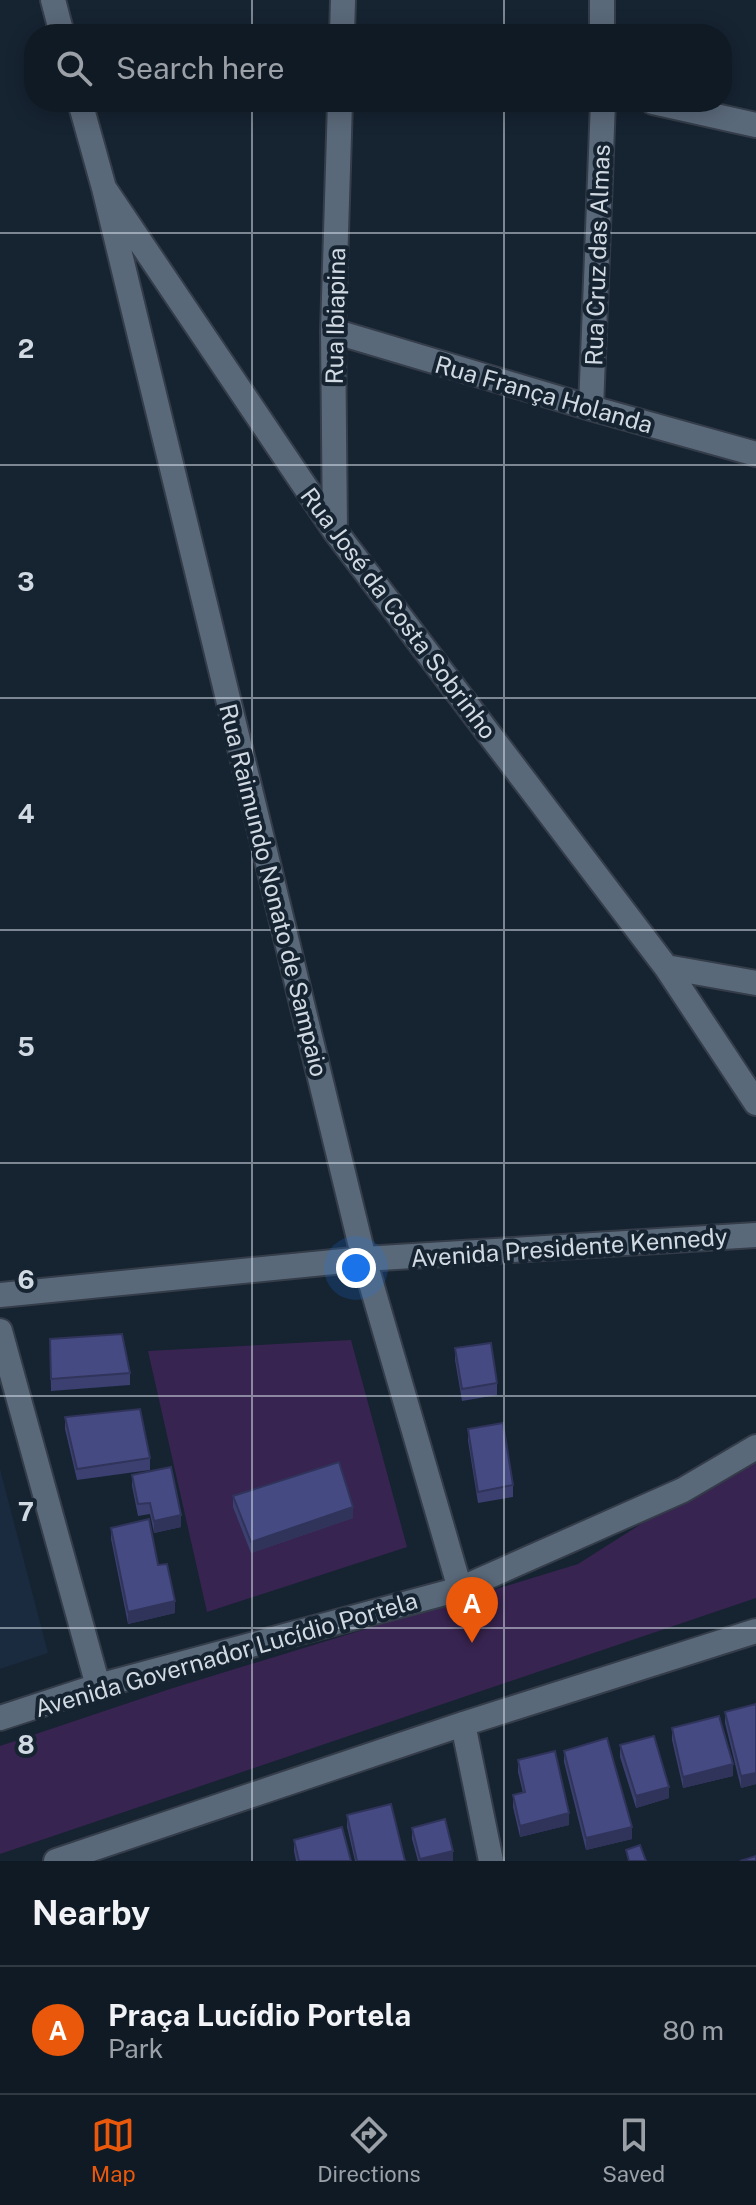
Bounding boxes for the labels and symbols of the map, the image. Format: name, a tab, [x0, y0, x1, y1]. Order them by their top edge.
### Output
street label: Rua Cruz das Almas	[579, 144, 615, 366]
street label: Rua Ibiapina	[320, 247, 350, 385]
text: 2	[18, 333, 34, 364]
street label: Rua França Holanda	[432, 350, 656, 438]
street label: Rua José da Costa Sobrinho	[295, 482, 503, 744]
text: 3	[17, 566, 35, 597]
street label: Rua Raimundo Nonato de Sampaio	[214, 701, 334, 1079]
text: 4	[17, 798, 35, 829]
text: 5	[17, 1031, 35, 1062]
street label: Avenida Presidente Kennedy	[410, 1222, 729, 1272]
your location	[336, 1248, 376, 1288]
text: 6	[17, 1264, 35, 1295]
text: 7	[18, 1496, 34, 1527]
pin: A	[446, 1577, 498, 1643]
street label: Avenida Governador Lucídio Portela	[31, 1586, 421, 1722]
text: 8	[17, 1729, 35, 1760]

